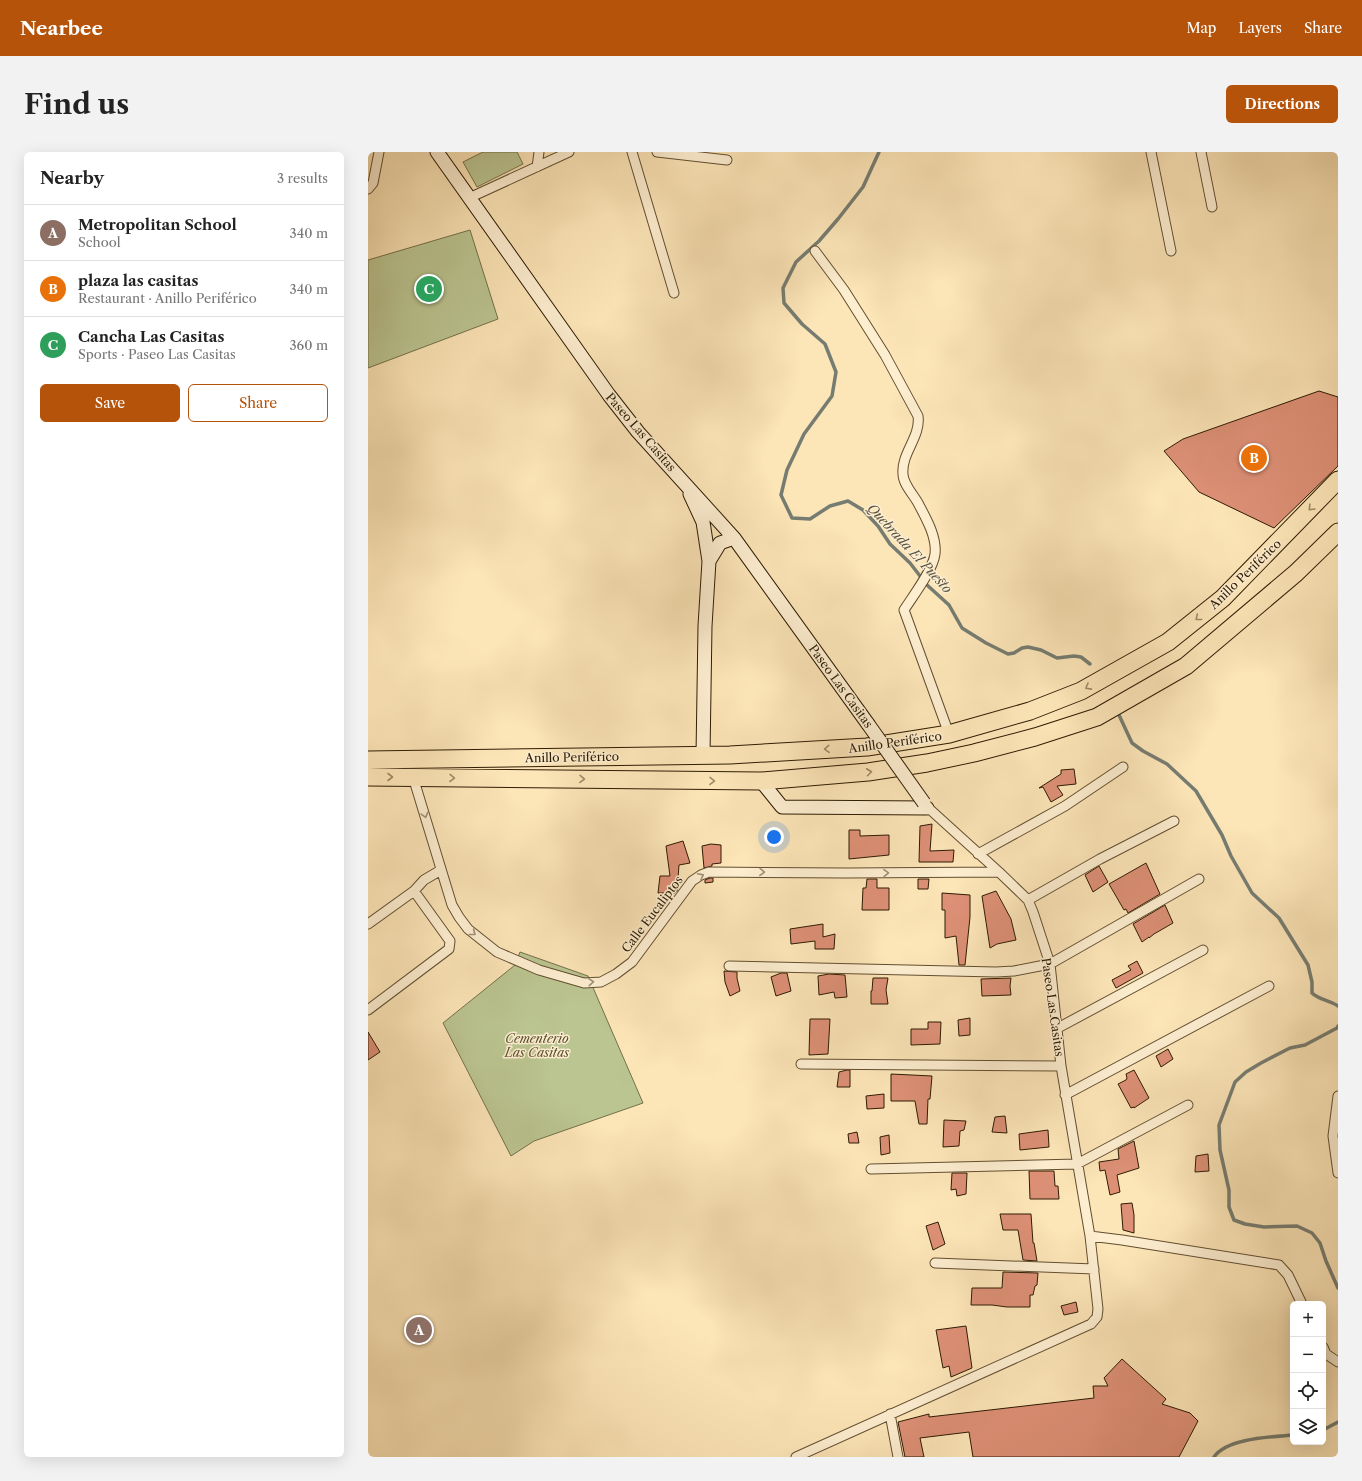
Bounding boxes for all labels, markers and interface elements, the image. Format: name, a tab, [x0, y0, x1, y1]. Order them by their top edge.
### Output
text: Nearbee	[20, 17, 103, 40]
text: Map	[1186, 19, 1216, 37]
text: Layers	[1238, 19, 1282, 37]
text: Share	[1304, 19, 1342, 37]
button: Directions	[1226, 85, 1338, 123]
text: Find us	[24, 87, 129, 121]
text: Nearby	[40, 168, 104, 188]
text: 3 results	[277, 170, 328, 186]
text: Metropolitan School	[78, 215, 237, 234]
text: A	[48, 225, 58, 241]
text: 340 m	[290, 225, 328, 241]
text: School	[78, 234, 121, 250]
text: plaza las casitas	[78, 271, 198, 290]
pin: C	[416, 274, 442, 304]
text: B	[48, 281, 58, 297]
text: 340 m	[290, 281, 328, 297]
text: Restaurant · Anillo Periférico	[78, 290, 257, 306]
text: Cancha Las Casitas	[78, 327, 224, 346]
text: C	[48, 337, 58, 353]
text: 360 m	[289, 337, 328, 353]
text: Sports · Paseo Las Casitas	[78, 346, 236, 362]
button: Save	[40, 384, 180, 422]
button: Share	[188, 384, 328, 422]
street label: Paseo Las Casitas	[603, 390, 679, 474]
pin: B	[1241, 443, 1267, 473]
water label: Quebrada El Puesto	[864, 500, 956, 596]
one-way arrow	[1308, 503, 1316, 511]
street label: Anillo Periférico	[1205, 536, 1284, 613]
one-way arrow	[1195, 614, 1202, 621]
street label: Paseo Las Casitas	[806, 641, 876, 731]
one-way arrow	[1085, 683, 1092, 690]
street label: Anillo Periférico	[846, 728, 943, 756]
one-way arrow	[824, 745, 830, 754]
street label: Anillo Periférico	[524, 749, 619, 765]
one-way arrow	[866, 768, 872, 777]
one-way arrow	[387, 773, 393, 781]
one-way arrow	[449, 774, 455, 782]
one-way arrow	[579, 775, 585, 783]
one-way arrow	[709, 777, 715, 785]
one-way arrow	[420, 811, 429, 818]
your location	[764, 827, 784, 847]
one-way arrow	[759, 868, 765, 876]
one-way arrow	[883, 869, 889, 877]
street label: Calle Eucaliptos	[618, 873, 686, 955]
one-way arrow	[697, 873, 704, 881]
one-way arrow	[469, 928, 476, 935]
street label: Paseo Las Casitas	[1039, 957, 1067, 1057]
one-way arrow	[588, 978, 594, 987]
park label: Cementerio Las Casitas	[504, 1031, 570, 1060]
map controls	[1290, 1301, 1326, 1445]
button: +	[1290, 1301, 1326, 1337]
pin: A	[406, 1315, 432, 1345]
button: −	[1290, 1337, 1326, 1373]
button: locate	[1290, 1373, 1326, 1409]
button: layers	[1290, 1409, 1326, 1445]

